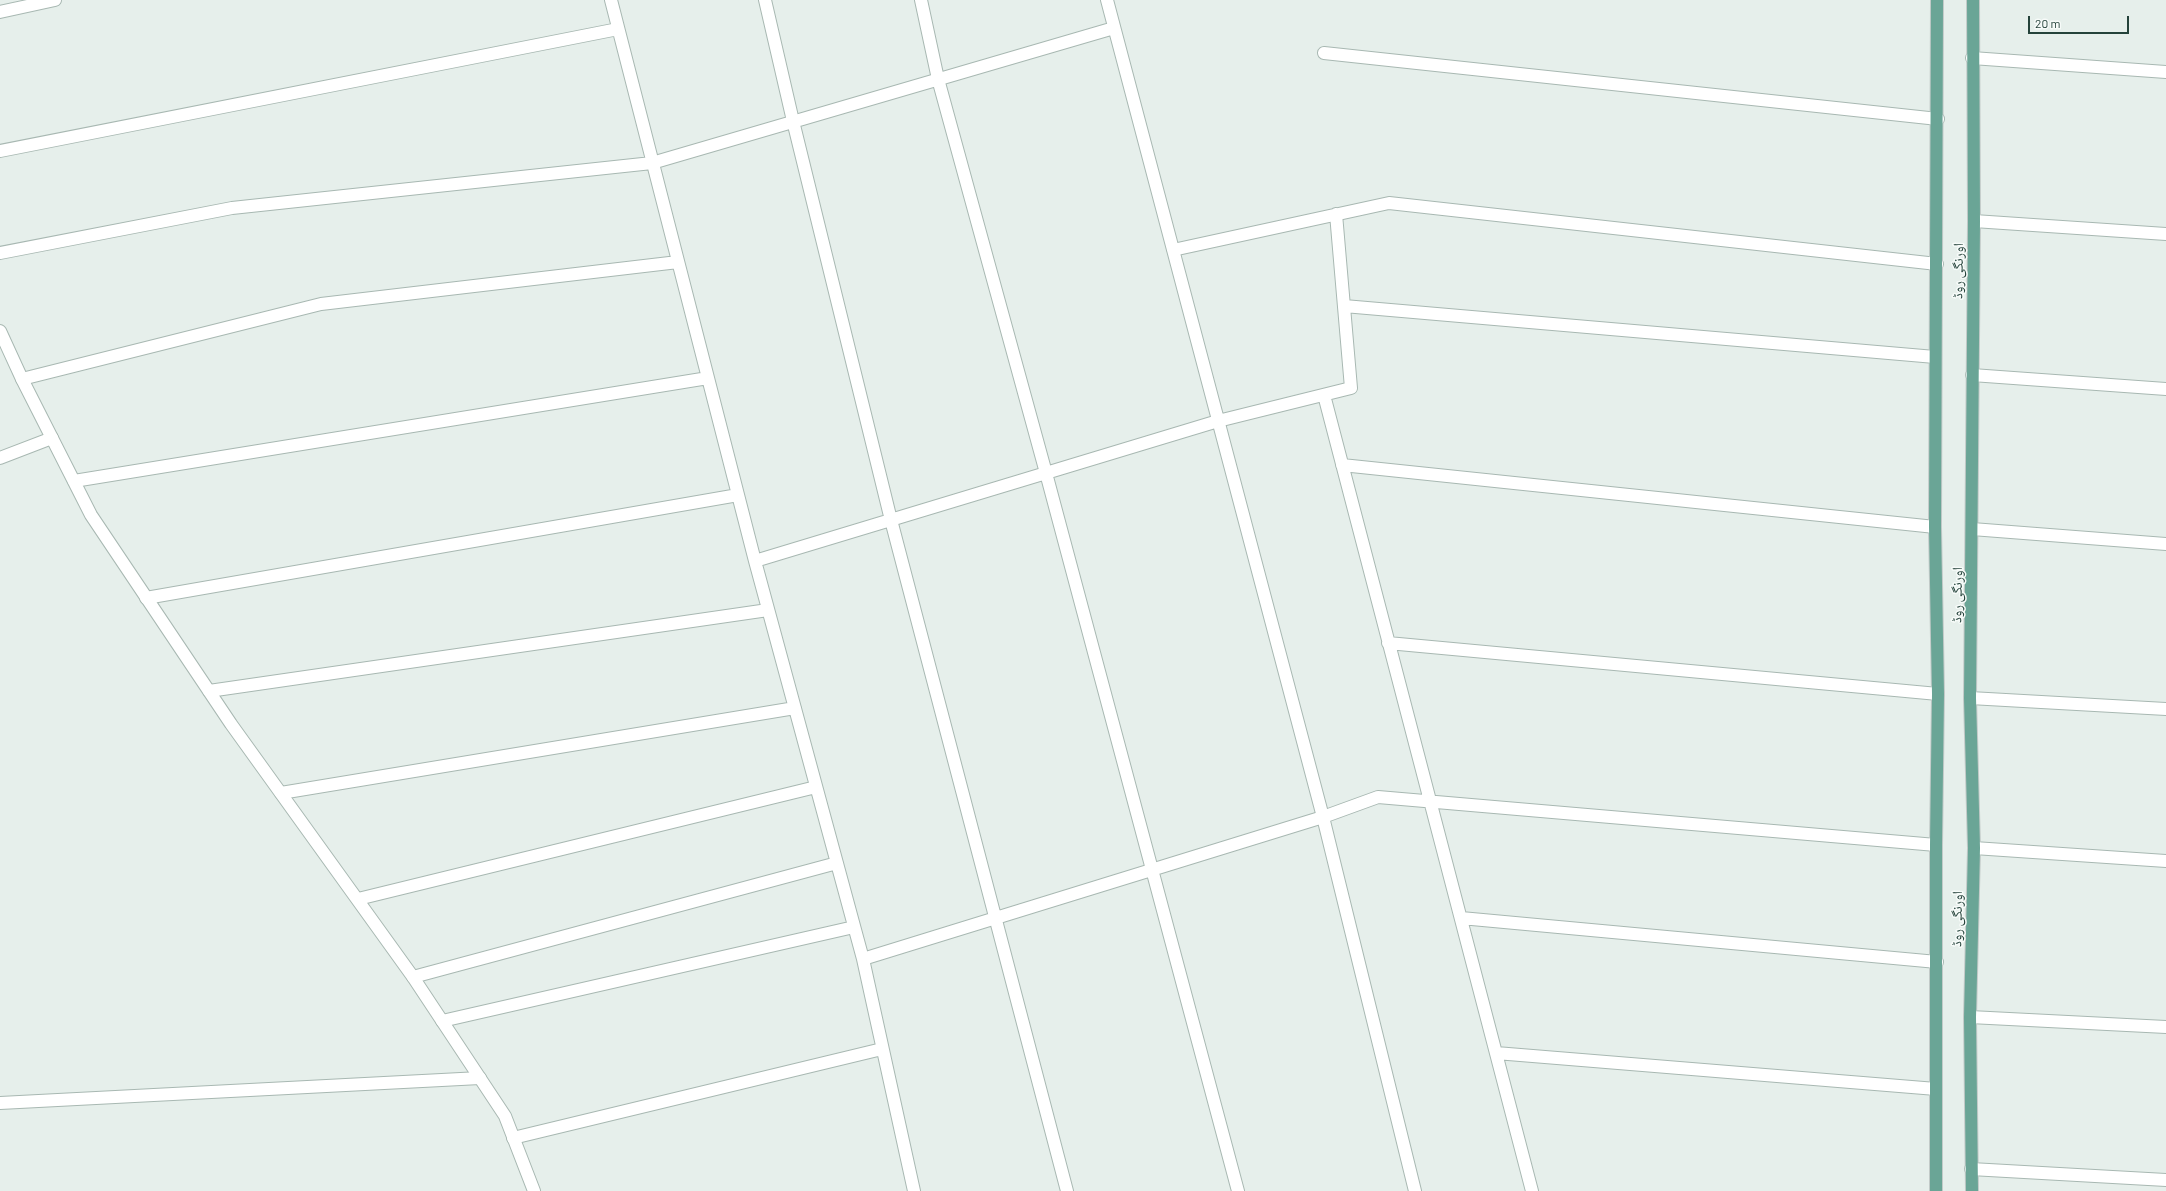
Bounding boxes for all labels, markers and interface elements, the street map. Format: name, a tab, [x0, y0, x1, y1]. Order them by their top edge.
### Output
scale bar	[2030, 8, 2131, 34]
text: 20 m	[2035, 16, 2061, 30]
street label: اورنگی روڈ	[1949, 243, 1967, 299]
street label: اورنگی روڈ	[1948, 567, 1966, 623]
street label: اورنگی روڈ	[1948, 891, 1966, 947]

